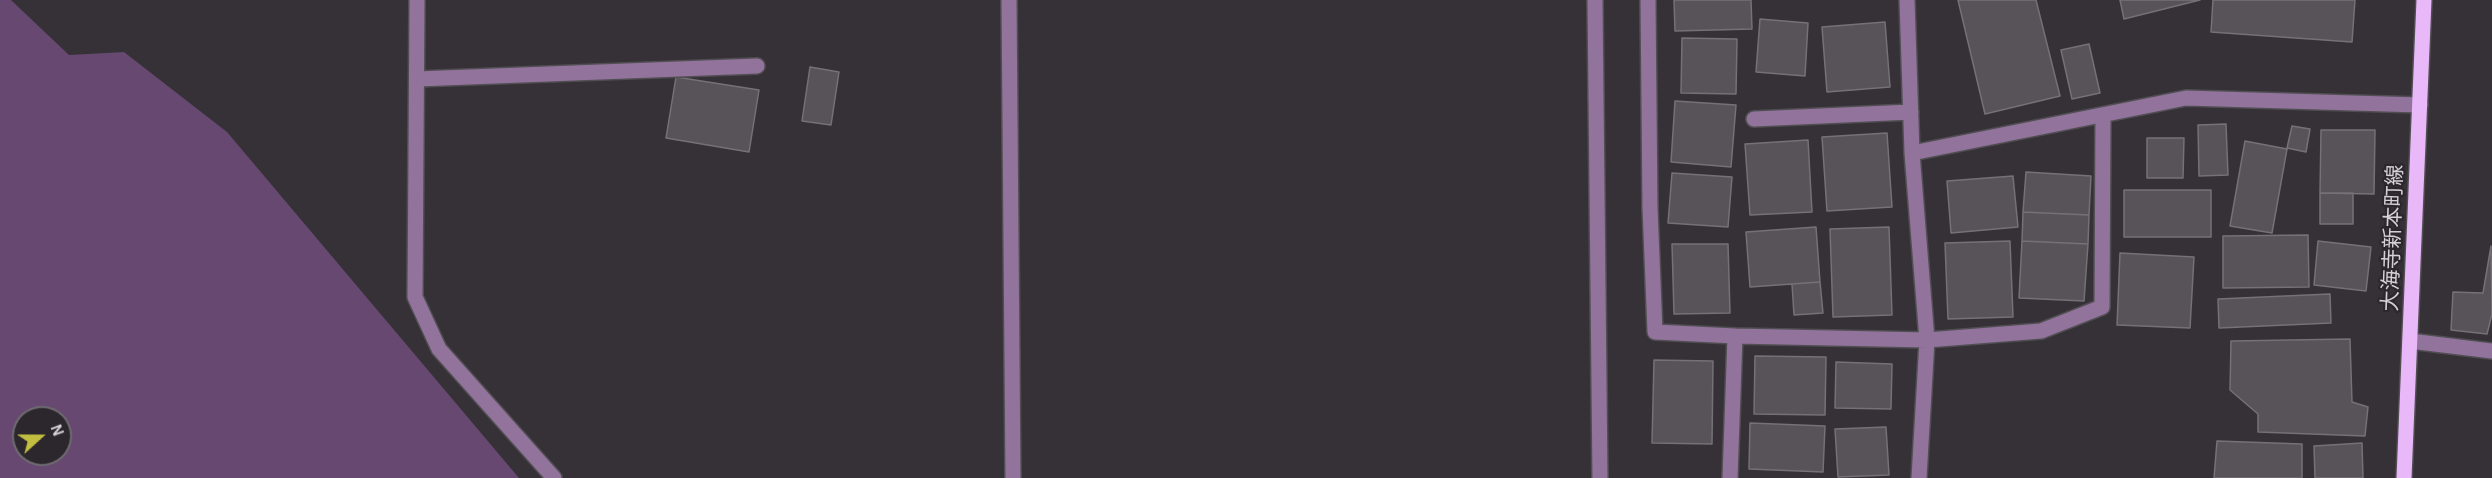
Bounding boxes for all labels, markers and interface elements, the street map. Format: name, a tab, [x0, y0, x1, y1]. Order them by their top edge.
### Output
street label: 大海寺新本町線	[2378, 164, 2408, 312]
north arrow	[12, 406, 72, 466]
text: N	[47, 422, 66, 438]

